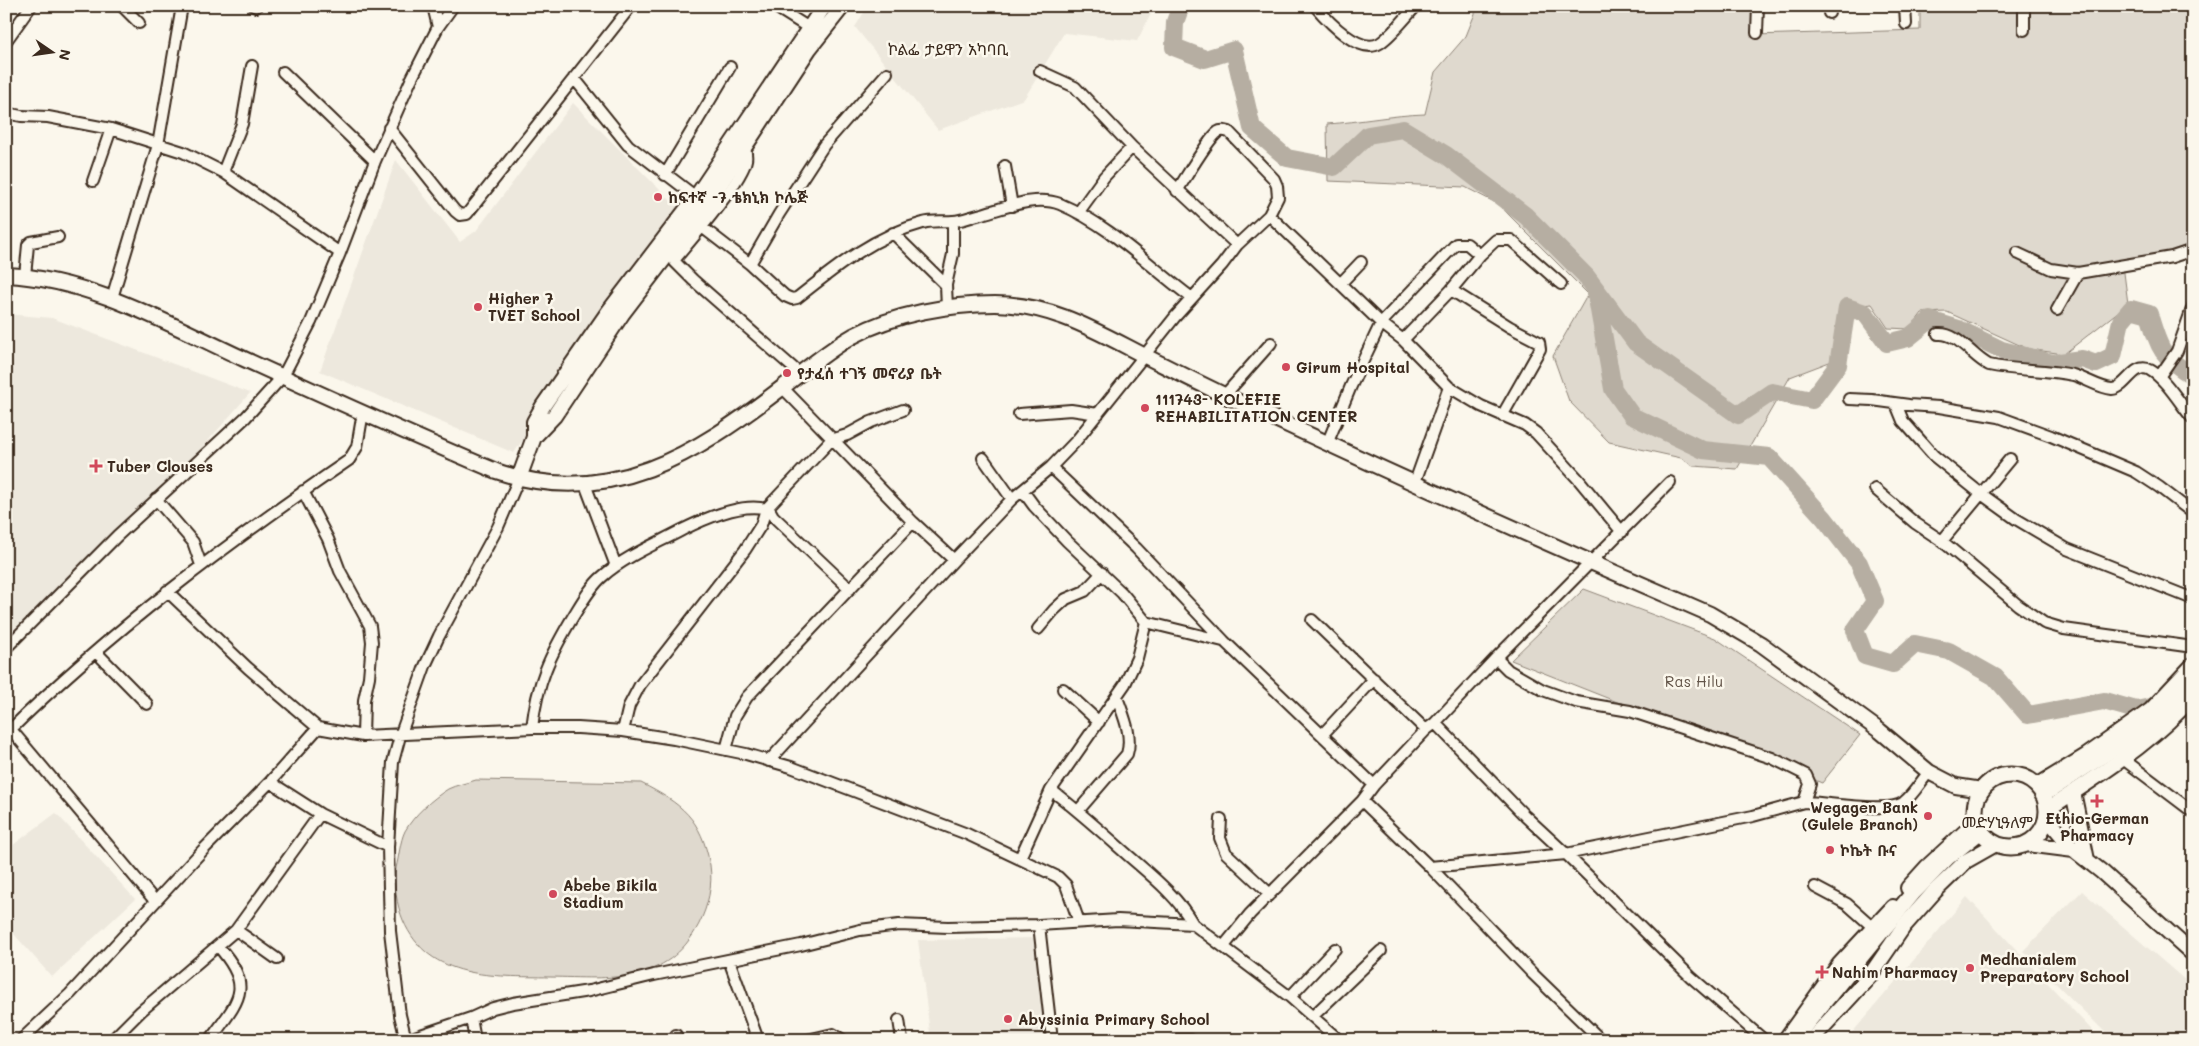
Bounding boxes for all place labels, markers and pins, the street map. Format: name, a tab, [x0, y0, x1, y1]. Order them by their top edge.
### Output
place label: ከፍተኛ -7 ቴክኒክ ኮሌጅ	[668, 187, 808, 207]
marker: ከፍተኛ -7 ቴክኒክ ኮሌጅ	[652, 191, 664, 203]
place label: Higher 7 TVET School	[488, 288, 580, 325]
marker: Higher 7 TVET School	[472, 301, 484, 313]
place label: Girum Hospital	[1296, 357, 1410, 377]
marker: Girum Hospital	[1280, 361, 1292, 373]
place label: የታፈሰ ተገኝ መኖሪያ ቤት	[797, 363, 942, 383]
marker: የታፈሰ ተገኝ መኖሪያ ቤት	[781, 367, 793, 379]
place label: 111743- KOLEFIE REHABILITATION CENTER	[1155, 389, 1357, 426]
marker: 111743- KOLEFIE REHABILITATION CENTER	[1139, 402, 1151, 414]
place label: Tuber Clouses	[107, 456, 213, 476]
marker: Tuber Clouses	[89, 459, 103, 473]
marker: Ethio-German Pharmacy	[2091, 795, 2103, 807]
place label: Wegagen Bank (Gulele Branch)	[1802, 797, 1918, 834]
place label: Ethio-German Pharmacy	[2045, 808, 2149, 845]
marker: Wegagen Bank (Gulele Branch)	[1922, 810, 1934, 822]
place label: ኮኬት ቡና	[1840, 840, 1898, 860]
marker: ኮኬት ቡና	[1824, 844, 1836, 856]
place label: Abebe Bikila Stadium	[563, 875, 657, 912]
marker: Abebe Bikila Stadium	[547, 888, 559, 900]
place label: Medhanialem Preparatory School	[1980, 949, 2129, 986]
place label: Nahim Pharmacy	[1832, 962, 1958, 982]
marker: Medhanialem Preparatory School	[1964, 962, 1976, 974]
marker: Nahim Pharmacy	[1816, 966, 1828, 978]
place label: Abyssinia Primary School	[1018, 1009, 1210, 1029]
marker: Abyssinia Primary School	[1002, 1013, 1014, 1025]

